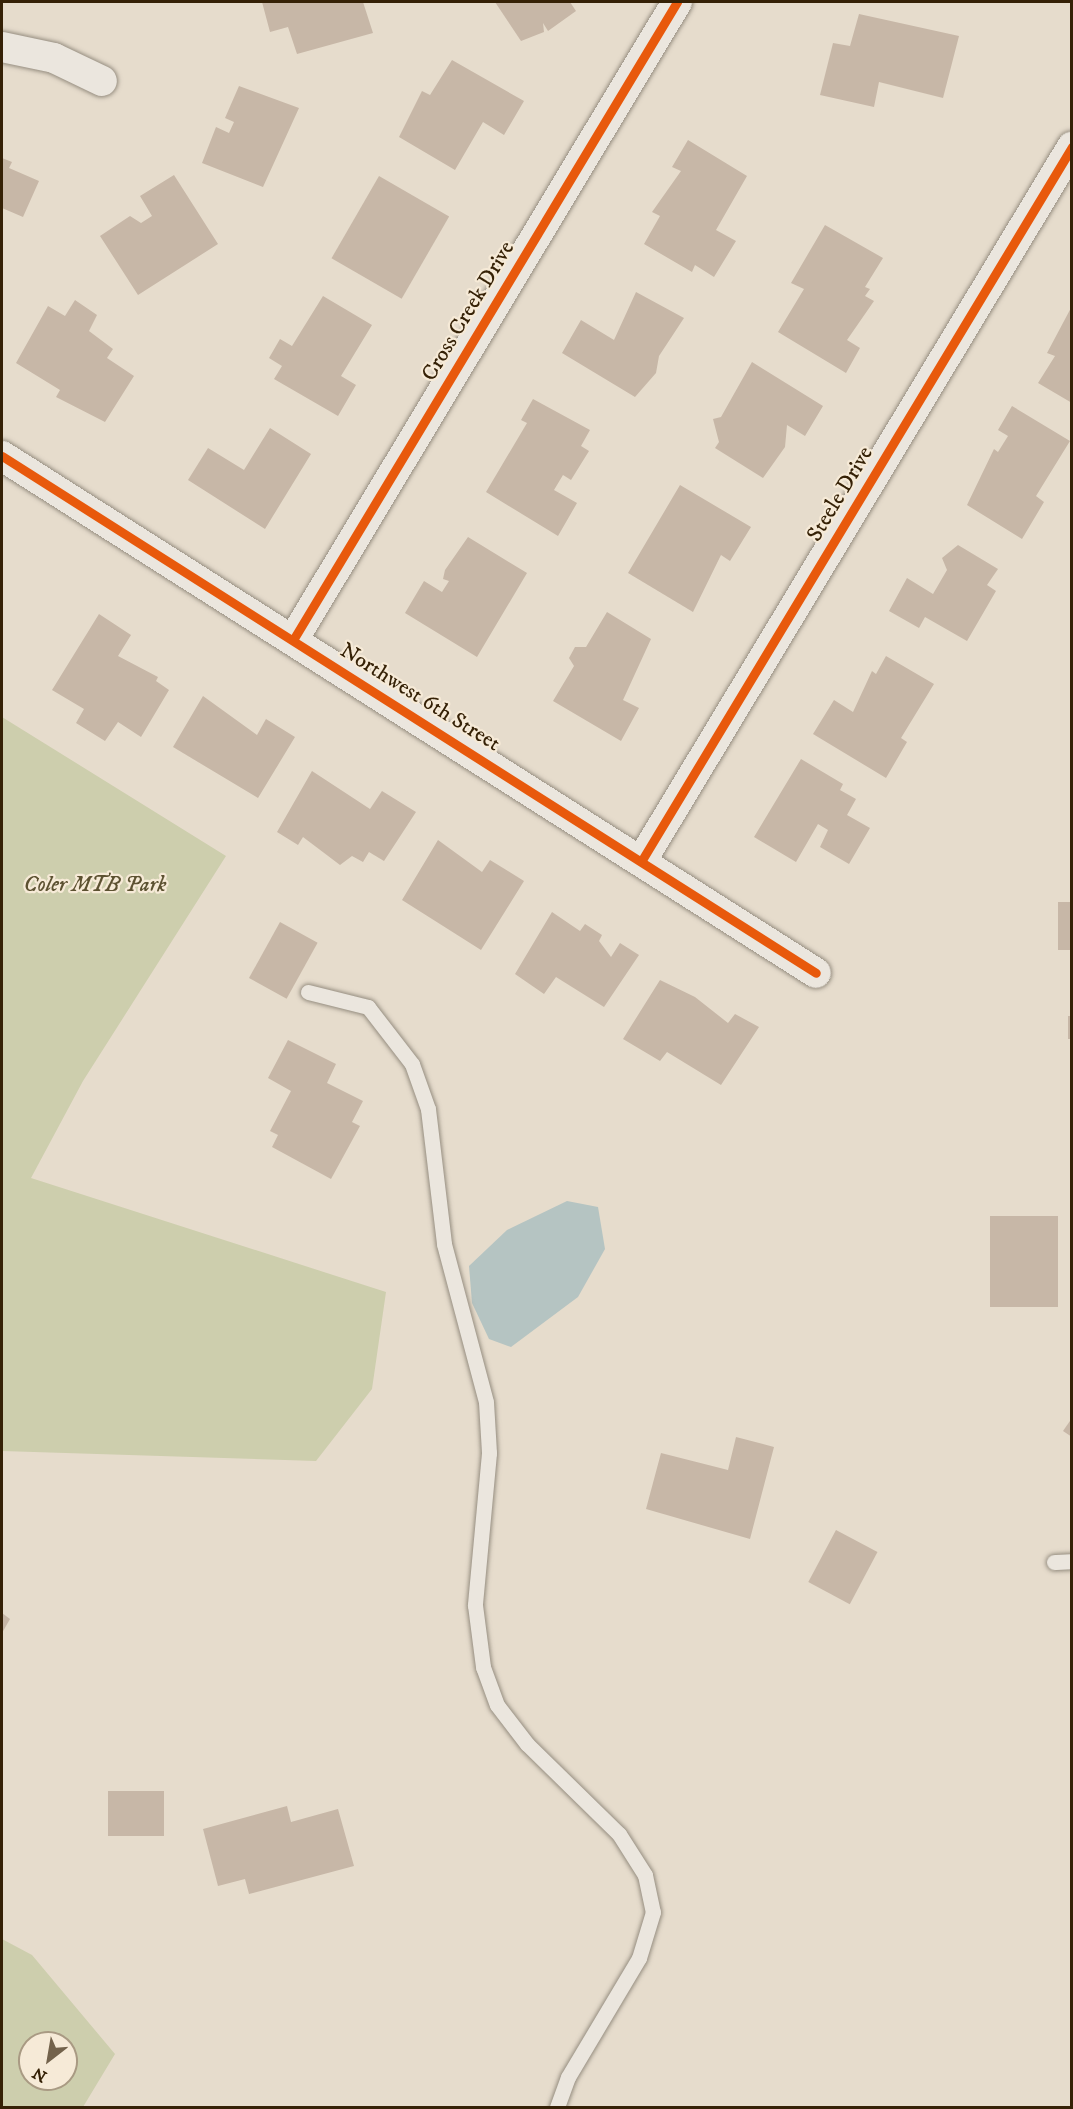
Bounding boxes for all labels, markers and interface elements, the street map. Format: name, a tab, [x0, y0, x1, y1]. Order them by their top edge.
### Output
street label: Cross Creek Drive	[416, 236, 520, 386]
street label: Steele Drive	[801, 442, 879, 546]
street label: Northwest 6th Street	[335, 637, 505, 757]
park label: Coler MTB Park	[24, 872, 166, 898]
north arrow	[18, 2031, 78, 2091]
text: N	[29, 2063, 51, 2087]

